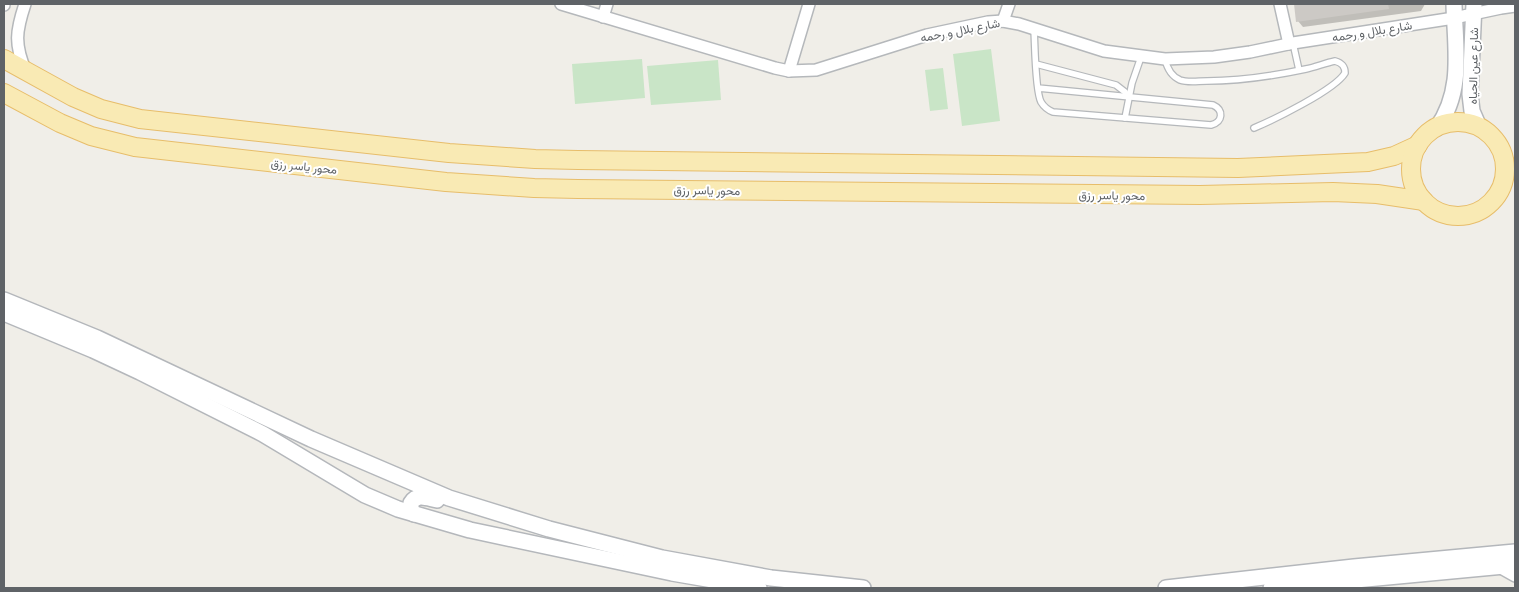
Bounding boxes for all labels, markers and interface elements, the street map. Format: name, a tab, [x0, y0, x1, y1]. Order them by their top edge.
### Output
street label: شارع بلال و رحمه	[919, 15, 1001, 47]
street label: شارع بلال و رحمه	[1331, 17, 1413, 47]
street label: شارع عين الحياه	[1465, 27, 1483, 105]
street label: محور ياسر رزق	[270, 155, 338, 178]
street label: محور ياسر رزق	[674, 182, 740, 199]
street label: محور ياسر رزق	[1079, 187, 1145, 204]

